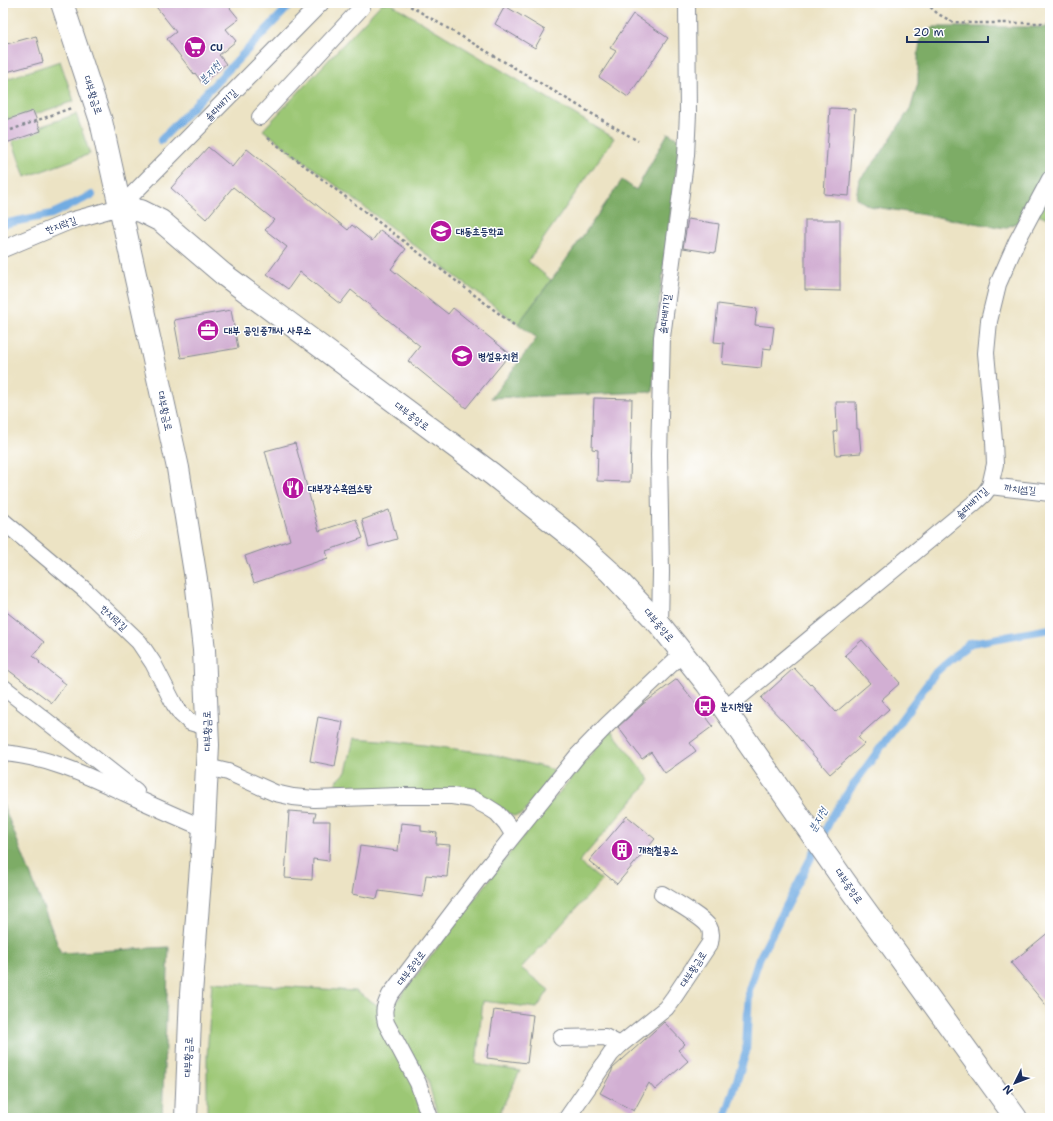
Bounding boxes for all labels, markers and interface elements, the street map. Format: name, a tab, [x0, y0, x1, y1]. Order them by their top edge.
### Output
scale bar	[907, 18, 988, 44]
text: 20 m	[913, 24, 944, 40]
supermarket icon: CU	[182, 34, 208, 60]
place label: CU	[210, 41, 223, 54]
water label: 분지천	[195, 57, 225, 88]
street label: 대부황금로	[81, 74, 105, 116]
street label: 솔따배기길	[202, 86, 240, 124]
street label: 한지락길	[44, 213, 78, 237]
school or university icon: 대동초등학교	[428, 218, 454, 244]
place label: 대동초등학교	[456, 225, 504, 238]
street label: 솔따배기길	[656, 293, 674, 335]
office icon: 대부 공인중개사 사무소	[195, 317, 221, 343]
place label: 대부 공인중개사 사무소	[224, 324, 311, 337]
school or university icon: 병설유치원	[449, 343, 475, 369]
place label: 병설유치원	[478, 350, 518, 363]
street label: 대부황금로	[154, 390, 176, 432]
street label: 대부중앙로	[392, 399, 432, 433]
restaurant icon: 대부장수흑염소탕	[280, 475, 306, 501]
street label: 까치섬길	[1003, 481, 1037, 497]
place label: 대부장수흑염소탕	[308, 482, 372, 495]
street label: 솔따배기길	[953, 484, 991, 522]
street label: 한지락길	[98, 602, 130, 634]
street label: 대부중앙로	[641, 606, 677, 644]
bus stop icon: 분지천앞	[692, 693, 718, 719]
place label: 분지천앞	[720, 700, 753, 713]
street label: 대부황금로	[200, 711, 214, 751]
water label: 분지천	[805, 804, 832, 835]
building icon: 개척철공소	[609, 837, 635, 863]
place label: 개척철공소	[638, 844, 678, 857]
street label: 대부중앙로	[832, 866, 866, 906]
street label: 대부중앙로	[394, 948, 428, 988]
street label: 대부황금로	[677, 949, 709, 989]
street label: 대부황금로	[181, 1037, 195, 1077]
north arrow	[995, 1063, 1035, 1103]
text: N	[999, 1081, 1017, 1098]

